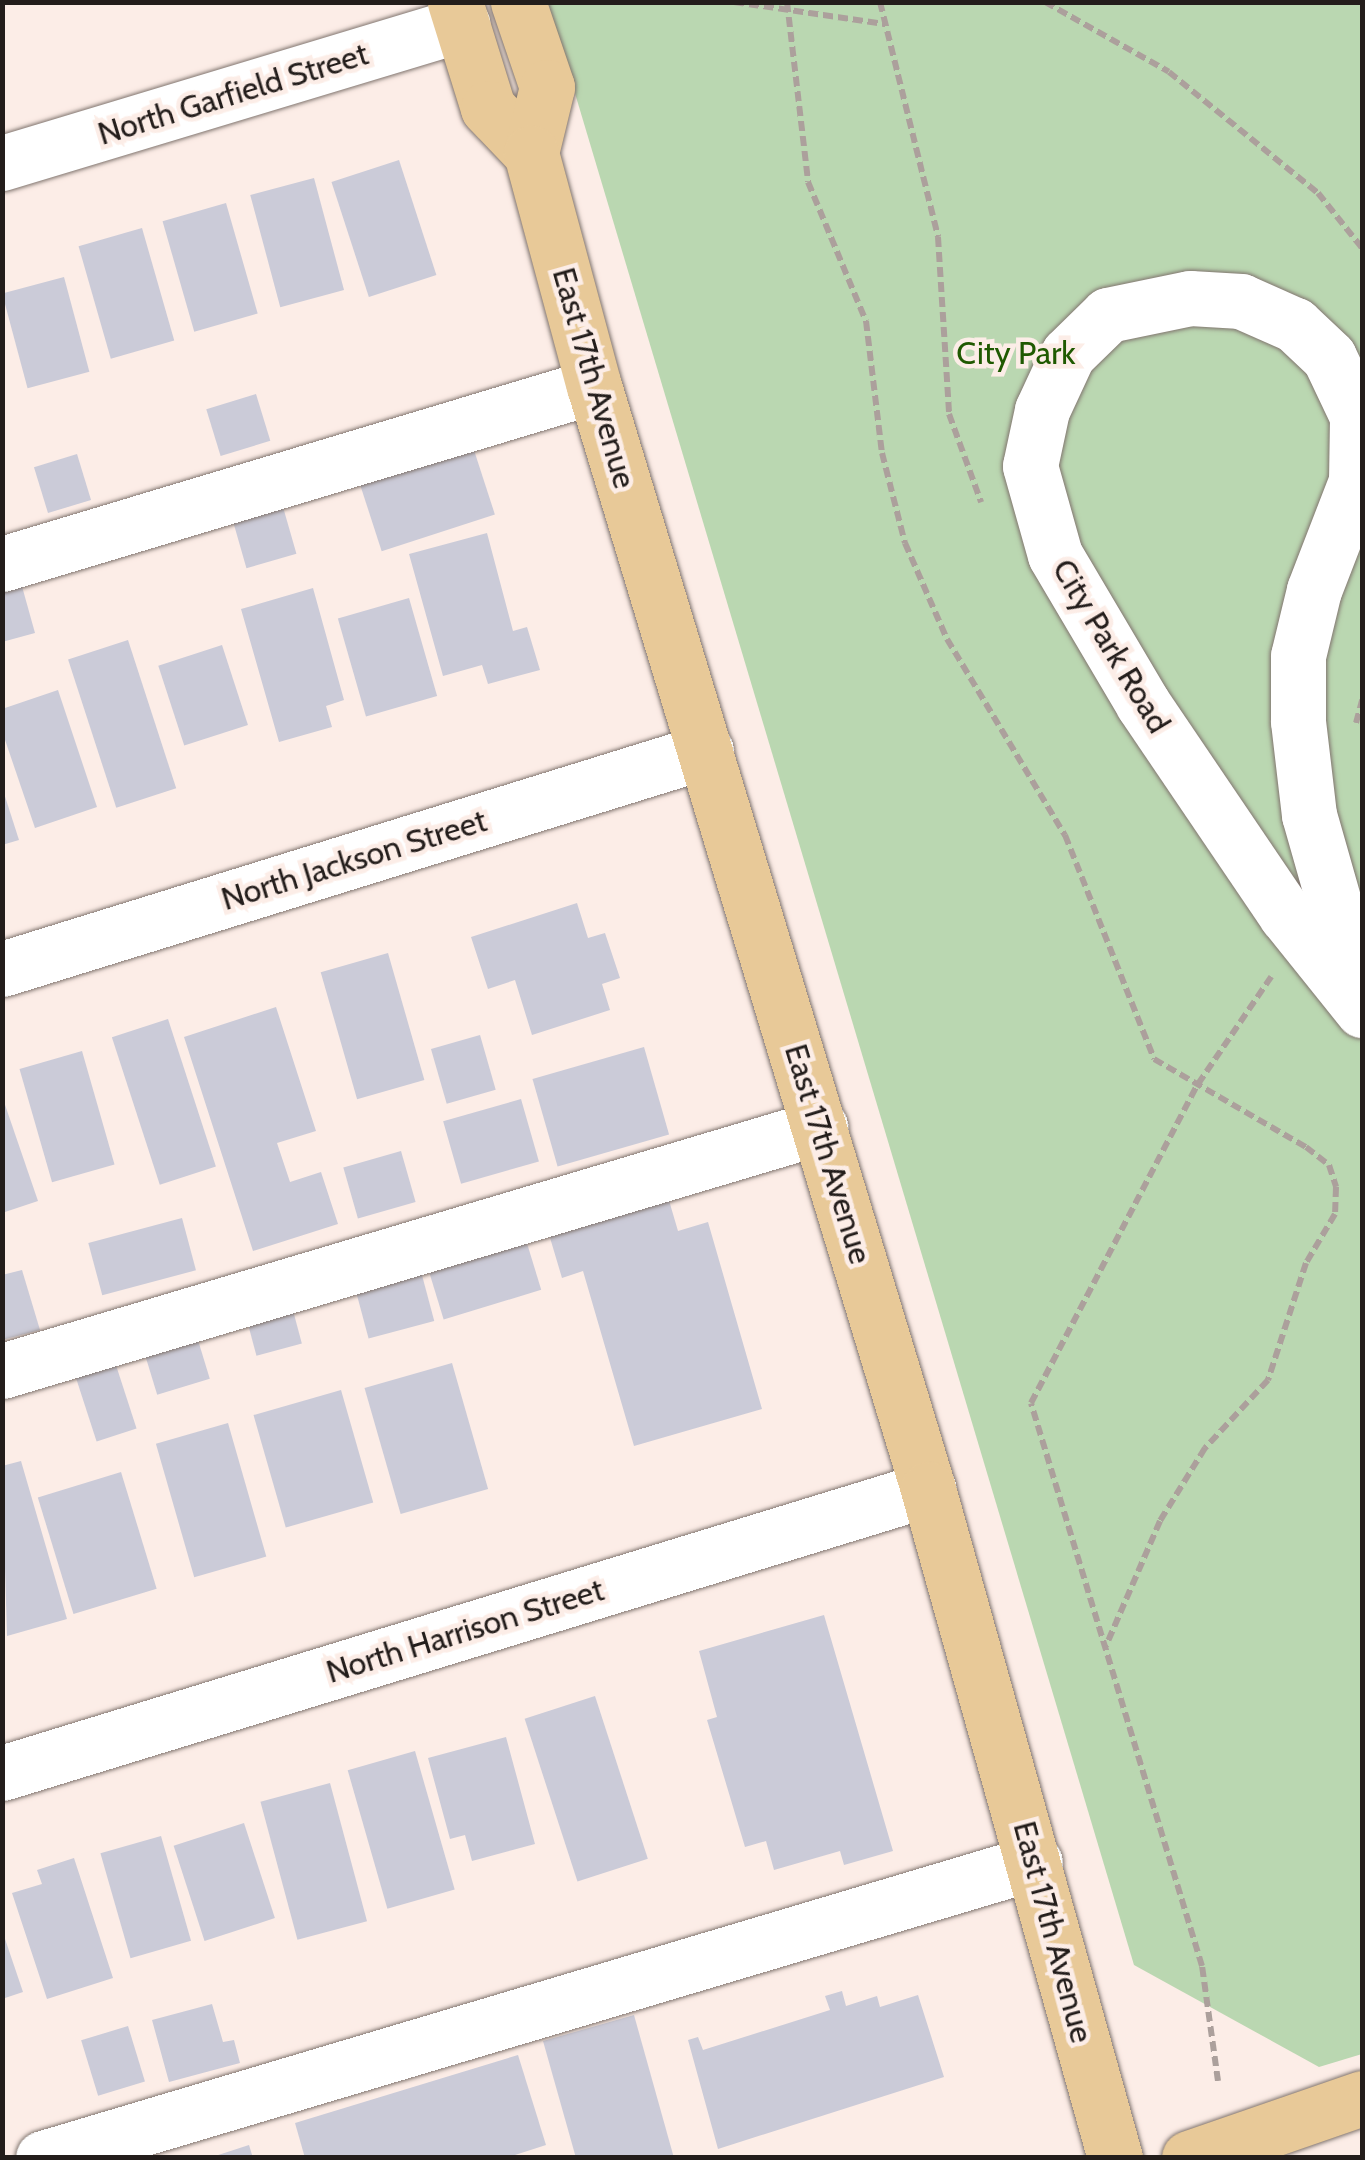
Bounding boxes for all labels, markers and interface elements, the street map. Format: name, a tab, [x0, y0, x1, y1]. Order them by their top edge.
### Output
street label: North Garfield Street	[93, 35, 373, 153]
street label: East 17th Avenue	[544, 263, 644, 493]
park label: City Park	[956, 334, 1076, 372]
street label: City Park Road	[1044, 552, 1178, 740]
street label: North Jackson Street	[217, 801, 491, 919]
street label: East 17th Avenue	[776, 1040, 880, 1268]
street label: North Harrison Street	[322, 1571, 608, 1691]
street label: East 17th Avenue	[1005, 1817, 1101, 2047]

